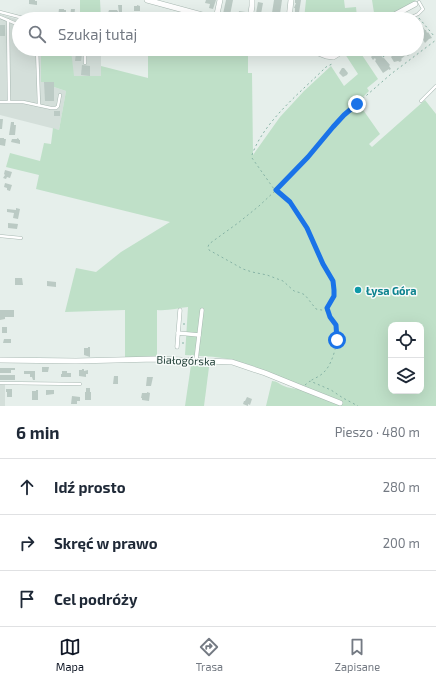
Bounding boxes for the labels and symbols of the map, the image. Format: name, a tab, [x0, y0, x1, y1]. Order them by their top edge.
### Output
route end	[348, 95, 366, 113]
place label: Łysa Góra	[366, 284, 417, 298]
marker: Łysa Góra	[353, 285, 363, 295]
route start	[328, 331, 346, 349]
street label: Białogórska	[156, 352, 216, 368]

